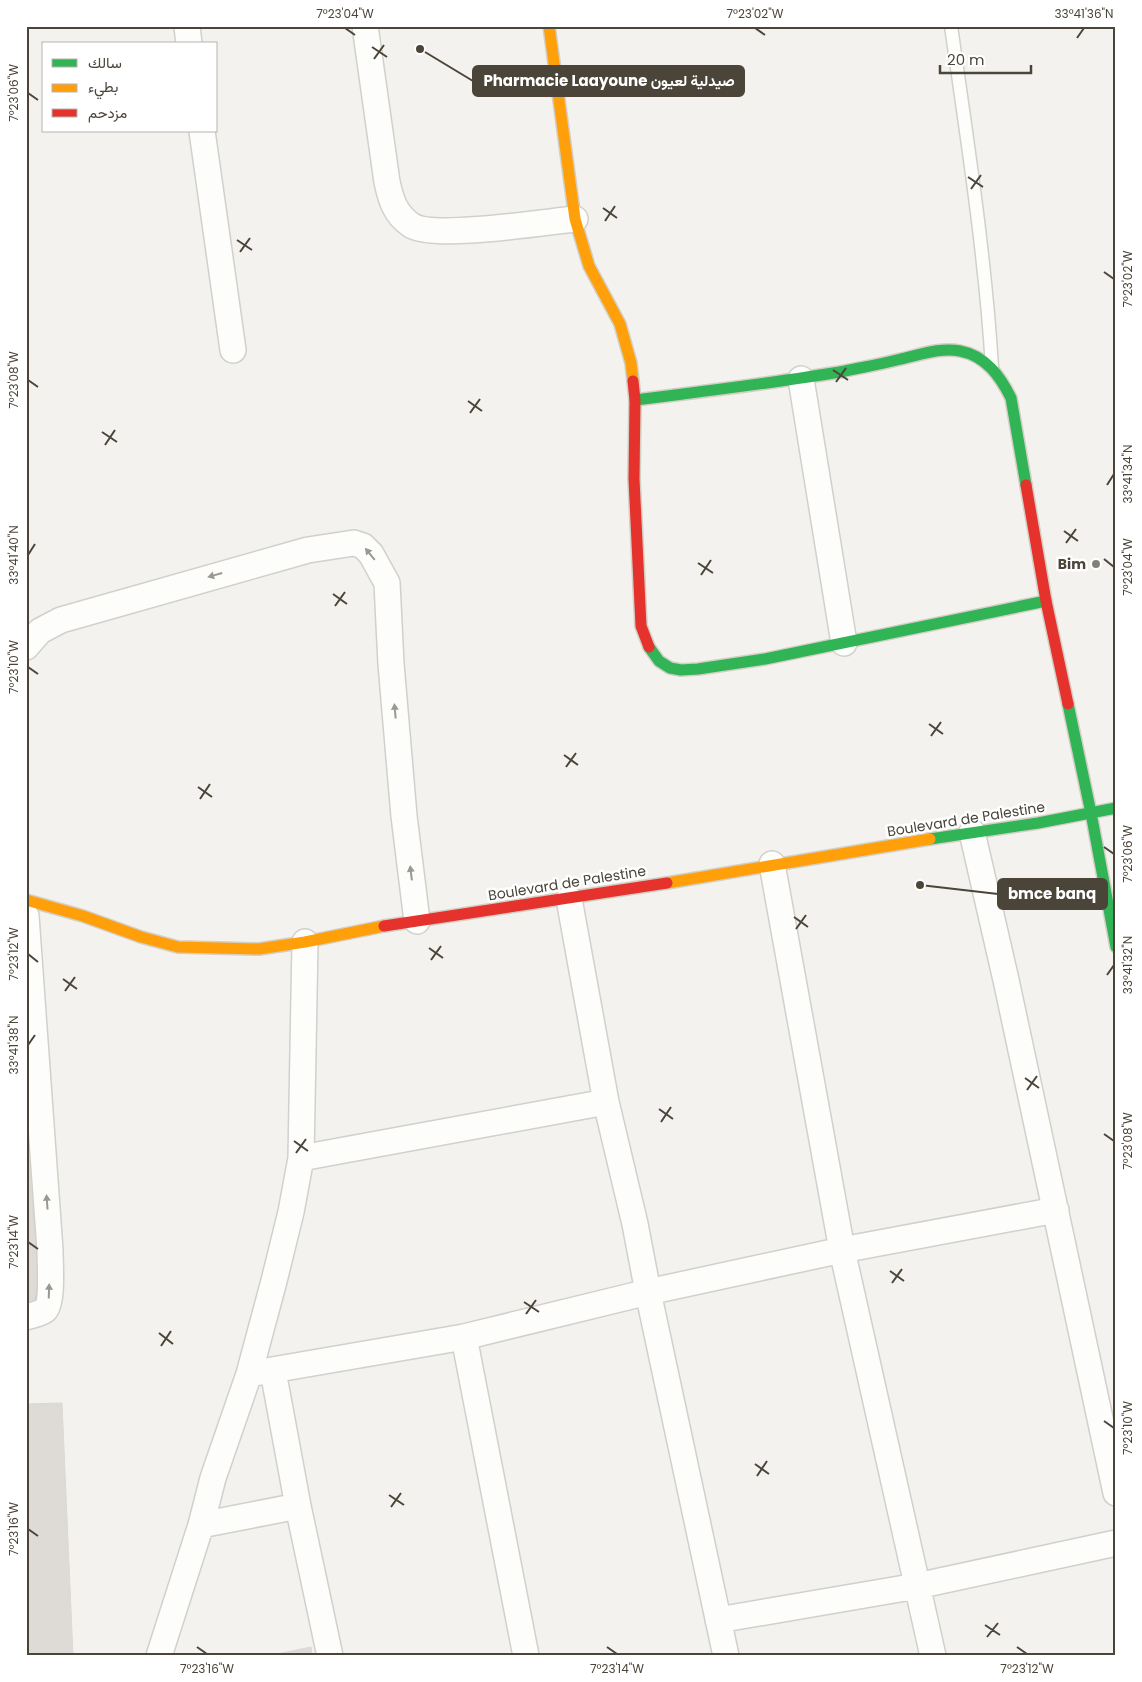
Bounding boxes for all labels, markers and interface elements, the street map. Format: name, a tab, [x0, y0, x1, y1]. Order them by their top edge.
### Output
text: 7°23'04"W	[316, 5, 374, 22]
text: 7°23'02"W	[726, 5, 784, 22]
text: 33°41'36"N	[1055, 5, 1113, 22]
legend	[42, 42, 218, 132]
scale bar	[940, 42, 1031, 74]
text: 20 m	[947, 49, 985, 70]
text: سالك	[88, 52, 122, 73]
text: 7°23'06"W	[5, 64, 22, 122]
callout: Pharmacie Laayoune صيدلية لعيون	[473, 66, 744, 96]
text: Pharmacie Laayoune صيدلية لعيون	[483, 70, 735, 91]
text: بطيء	[88, 76, 118, 100]
text: مزدحم	[88, 102, 127, 123]
text: 7°23'02"W	[1119, 250, 1136, 308]
text: 7°23'08"W	[5, 351, 22, 409]
text: 33°41'34"N	[1119, 445, 1136, 503]
text: 33°41'40"N	[5, 525, 22, 585]
text: 7°23'04"W	[1119, 538, 1136, 596]
one-way arrow	[364, 547, 375, 560]
place label: Bim	[1058, 554, 1086, 574]
marker: Bim	[1090, 558, 1102, 570]
one-way arrow	[208, 572, 223, 580]
text: 7°23'10"W	[5, 640, 22, 694]
one-way arrow	[391, 703, 399, 719]
street label: Boulevard de Palestine	[886, 797, 1047, 841]
text: 7°23'06"W	[1119, 825, 1136, 883]
street label: Boulevard de Palestine	[487, 861, 648, 905]
one-way arrow	[407, 864, 415, 880]
callout: bmce banq	[998, 879, 1107, 909]
text: bmce banq	[1008, 883, 1096, 904]
text: 7°23'12"W	[5, 927, 22, 981]
text: 33°41'32"N	[1119, 936, 1136, 994]
text: 33°41'38"N	[5, 1016, 22, 1074]
text: 7°23'08"W	[1119, 1112, 1136, 1170]
one-way arrow	[42, 1193, 50, 1209]
text: 7°23'14"W	[5, 1215, 22, 1269]
one-way arrow	[46, 1283, 54, 1299]
text: 7°23'10"W	[1119, 1401, 1136, 1455]
text: 7°23'16"W	[5, 1502, 22, 1556]
text: 7°23'16"W	[180, 1660, 234, 1677]
text: 7°23'14"W	[590, 1660, 644, 1677]
text: 7°23'12"W	[1000, 1660, 1054, 1677]

